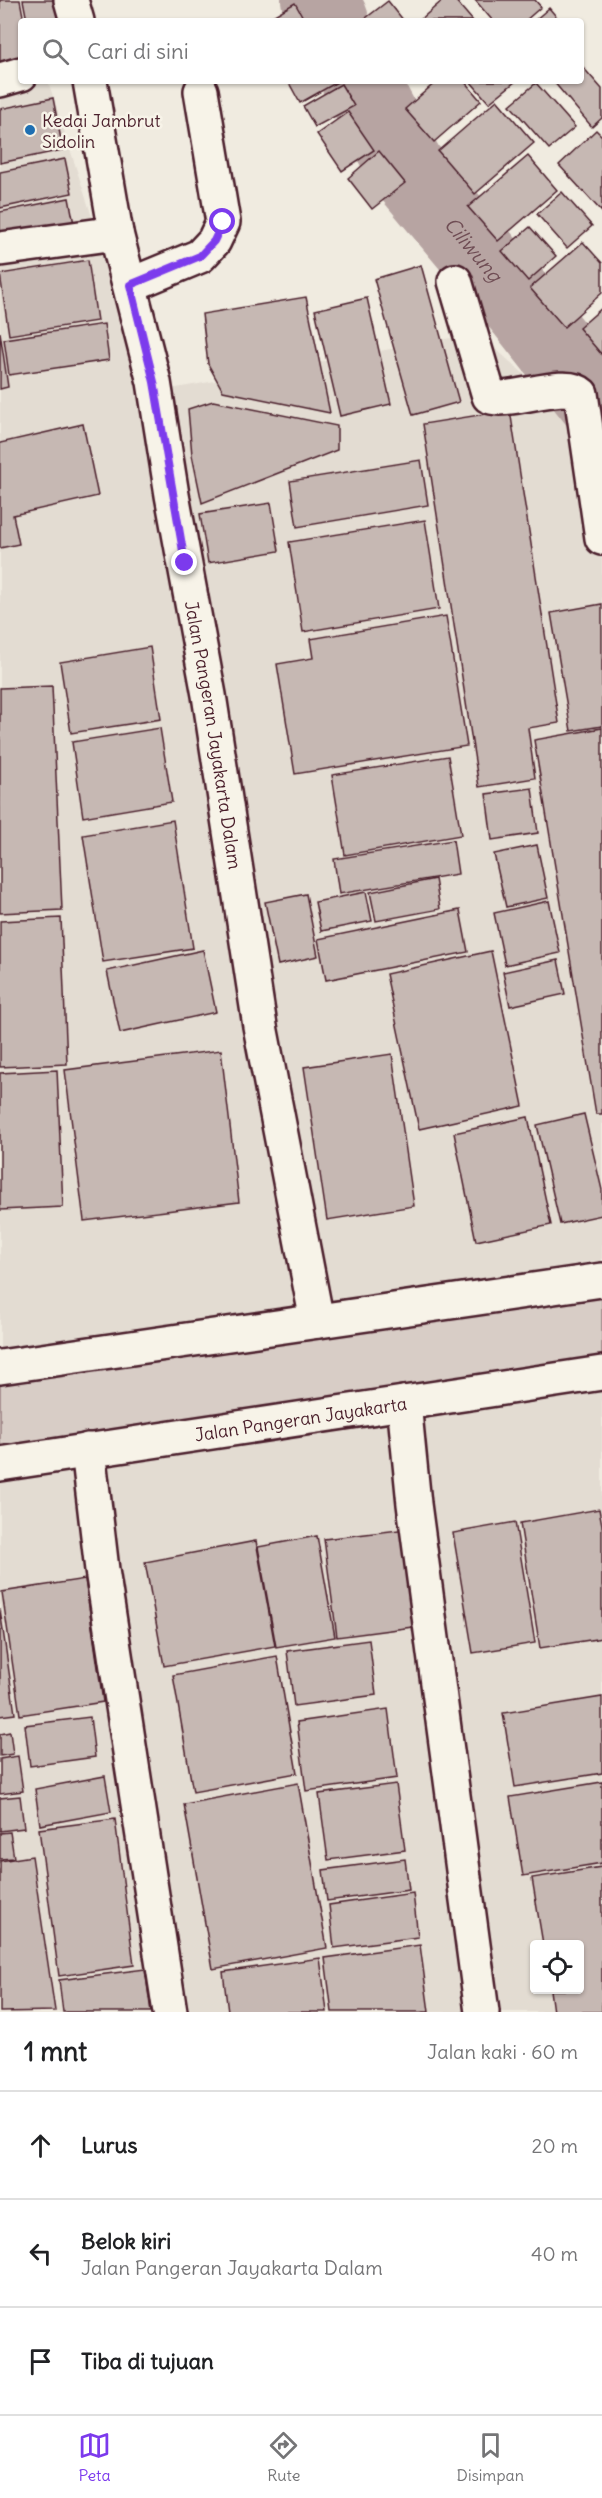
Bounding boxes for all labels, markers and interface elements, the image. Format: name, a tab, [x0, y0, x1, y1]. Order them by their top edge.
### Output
search box	[18, 18, 584, 84]
icon: search	[39, 35, 72, 68]
text: Cari di sini	[87, 37, 189, 65]
place label: Kedai Jambrut Sidolin	[42, 109, 161, 153]
marker: Kedai Jambrut Sidolin	[23, 123, 37, 137]
route start	[209, 208, 235, 234]
water label: Ciliwung	[440, 211, 509, 288]
route end	[171, 549, 197, 575]
street label: Jalan Pangeran Jayakarta Dalam	[180, 599, 247, 871]
street label: Jalan Pangeran Jayakarta	[193, 1391, 408, 1446]
map controls	[530, 1940, 584, 1994]
button: locate	[530, 1940, 584, 1994]
text: 1 mnt	[24, 2035, 87, 2068]
text: Jalan kaki · 60 m	[427, 2039, 578, 2064]
icon: ahead	[24, 2129, 57, 2162]
text: Lurus	[81, 2131, 137, 2159]
text: 20 m	[532, 2133, 578, 2158]
text: Belok kiri	[81, 2227, 171, 2255]
icon: left	[24, 2237, 57, 2270]
text: 40 m	[531, 2241, 578, 2266]
text: Jalan Pangeran Jayakarta Dalam	[81, 2255, 383, 2280]
icon: arrive	[24, 2345, 57, 2378]
text: Tiba di tujuan	[81, 2347, 214, 2375]
tab: Peta	[78, 2429, 111, 2485]
tab: Rute	[267, 2429, 300, 2485]
tab: Disimpan	[457, 2429, 524, 2485]

